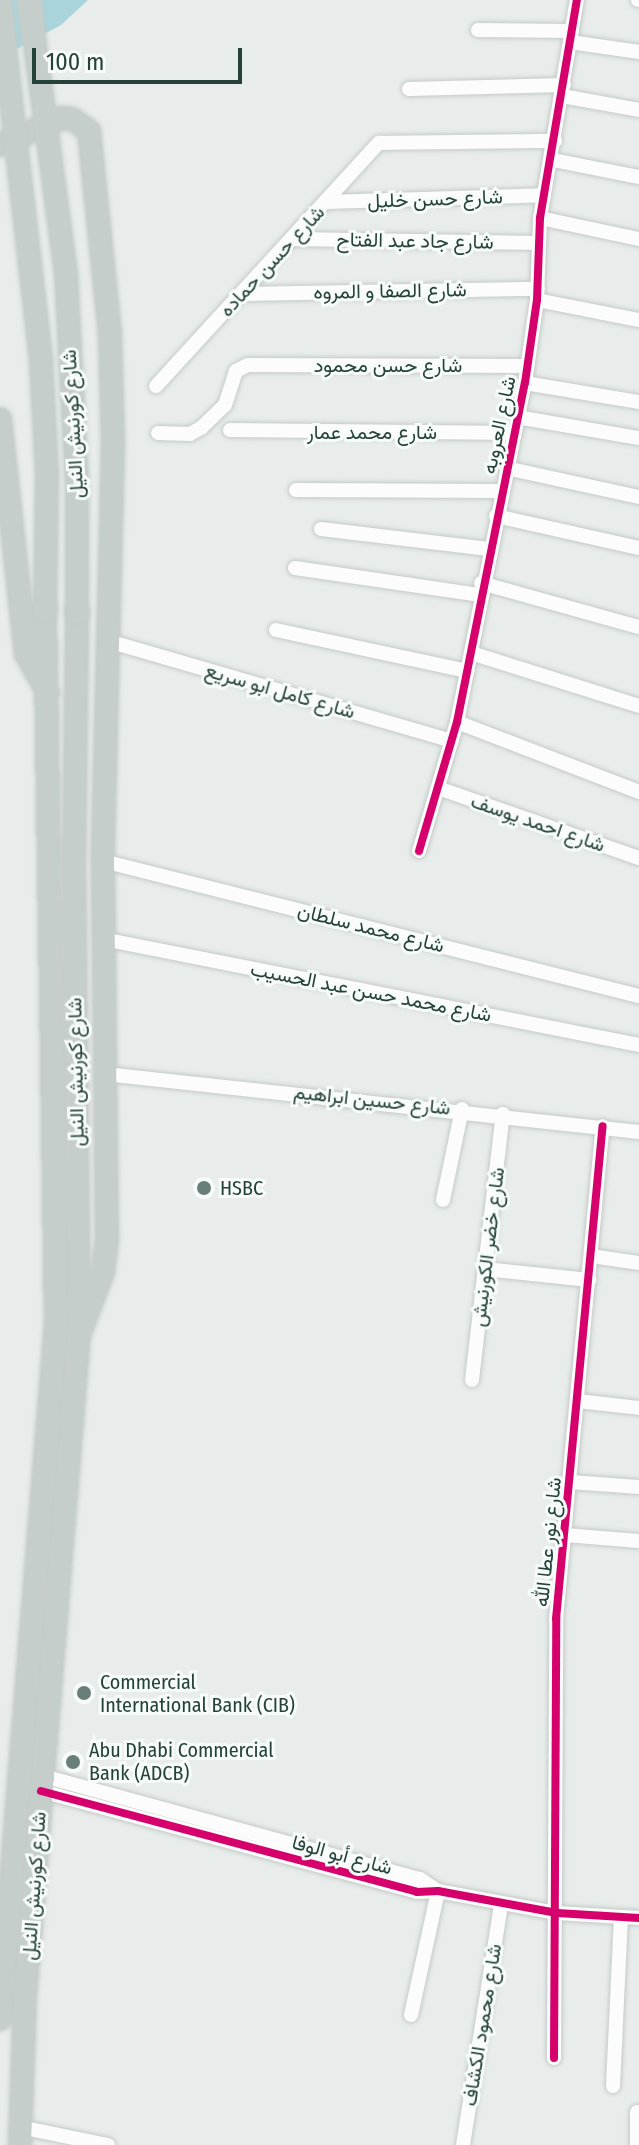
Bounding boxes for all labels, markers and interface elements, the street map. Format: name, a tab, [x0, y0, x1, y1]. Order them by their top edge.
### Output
scale bar	[36, 32, 246, 82]
text: 100 m	[46, 48, 104, 76]
street label: شارع حسن خليل	[367, 185, 503, 213]
street label: شارع حسن حماده	[214, 200, 330, 322]
street label: شارع جاد عبد الفتاح	[336, 228, 494, 254]
street label: شارع الصفا و المروه	[313, 278, 467, 304]
street label: شارع كورنيش النيل	[57, 349, 89, 499]
street label: شارع حسن محمود	[314, 353, 462, 377]
street label: شارع العروبه	[477, 374, 521, 476]
street label: شارع محمد عمار	[307, 420, 437, 444]
street label: شارع كامل ابو سريع	[202, 658, 358, 724]
street label: شارع احمد يوسف	[468, 789, 608, 857]
street label: شارع محمد سلطان	[295, 898, 447, 958]
street label: شارع محمد حسن عبد الحسيب	[249, 957, 493, 1027]
street label: شارع كورنيش النيل	[63, 997, 89, 1147]
street label: شارع حسين ابراهيم	[292, 1080, 452, 1120]
street label: شارع خضر الكورنيش	[466, 1166, 510, 1328]
place label: HSBC	[220, 1176, 263, 1200]
marker: HSBC	[195, 1179, 213, 1197]
street label: شارع نور عطا الله	[529, 1476, 567, 1608]
place label: Commercial International Bank (CIB)	[100, 1670, 295, 1717]
marker: Commercial International Bank (CIB)	[75, 1684, 93, 1702]
place label: Abu Dhabi Commercial Bank (ADCB)	[89, 1738, 273, 1785]
marker: Abu Dhabi Commercial Bank (ADCB)	[64, 1753, 82, 1771]
street label: شارع كورنيش النيل	[17, 1811, 51, 1961]
street label: شارع أبو الوفا	[289, 1830, 395, 1880]
street label: شارع محمود الكشاف	[457, 1942, 507, 2108]

